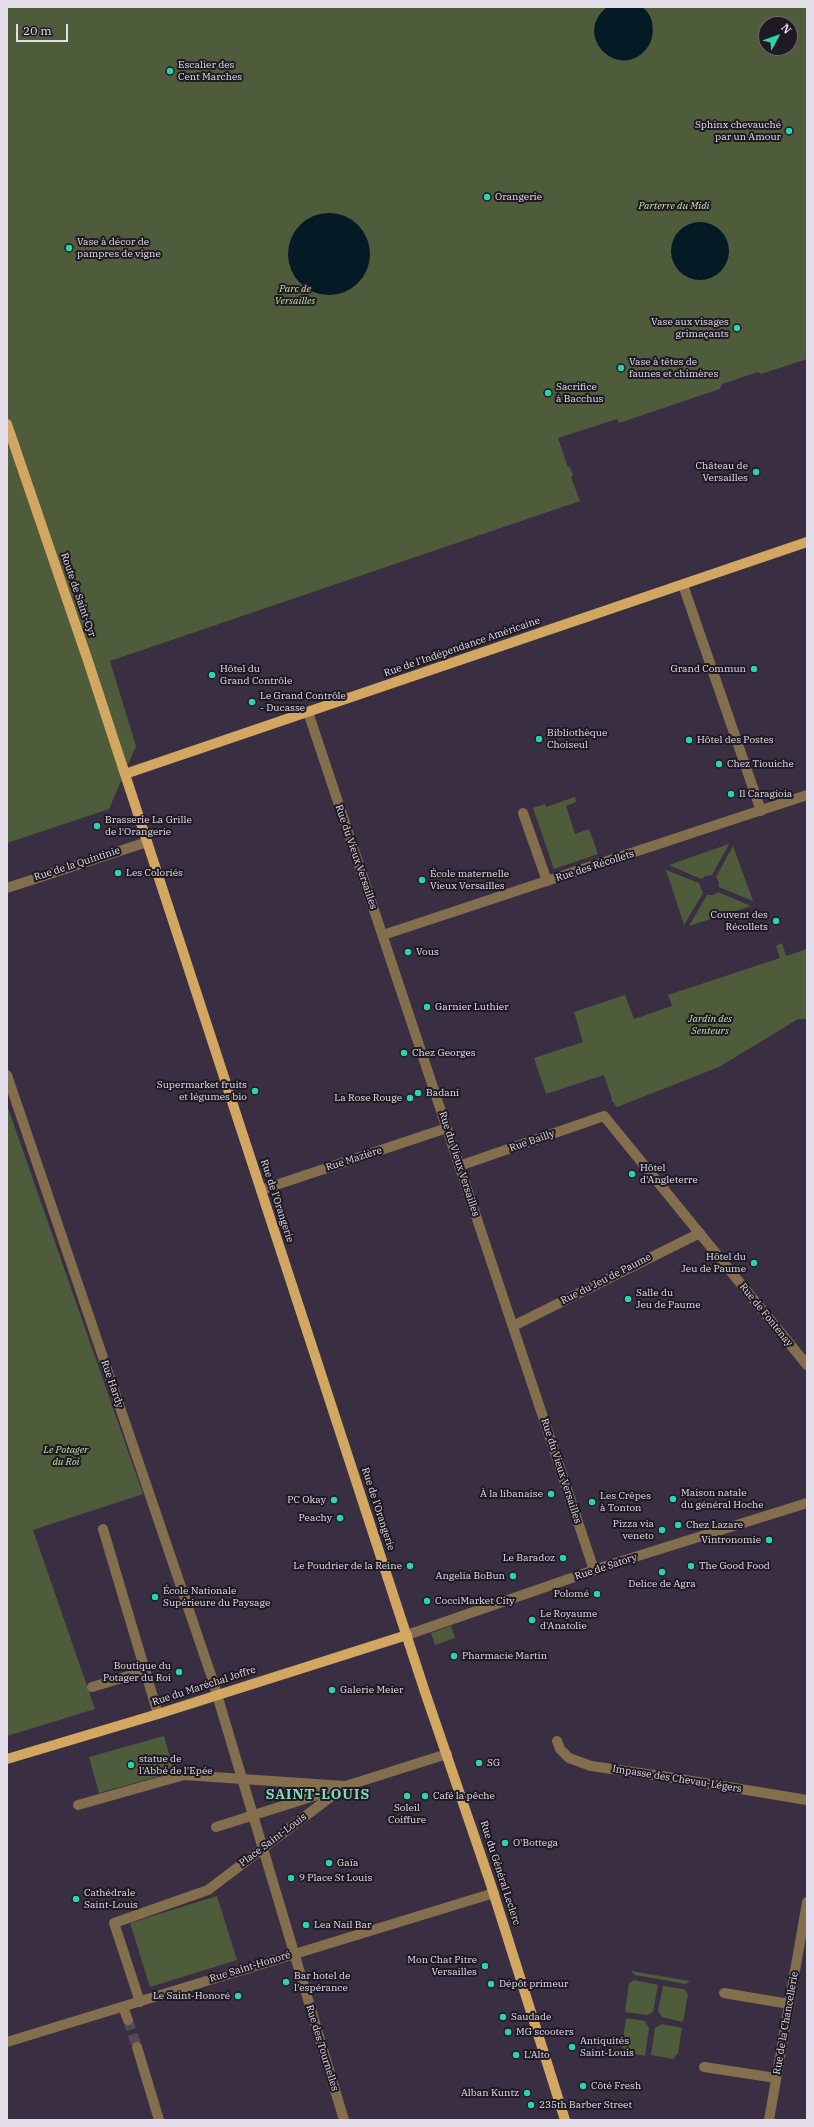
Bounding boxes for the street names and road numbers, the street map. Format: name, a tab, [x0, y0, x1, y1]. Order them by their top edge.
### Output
street label: Route de Saint-Cyr	[58, 551, 98, 639]
street label: Rue de l'Indépendance Américaine	[382, 615, 542, 679]
street label: Rue du Vieux Versailles	[332, 803, 380, 911]
street label: Rue de la Quintinie	[33, 844, 121, 884]
street label: Rue des Récollets	[554, 848, 636, 884]
street label: Rue du Vieux Versailles	[436, 1110, 482, 1218]
street label: Rue Bailly	[508, 1128, 556, 1154]
street label: Rue Mazière	[325, 1144, 383, 1174]
street label: Rue de l'Orangerie	[258, 1158, 296, 1244]
street label: Rue du Jeu de Paume	[559, 1251, 653, 1307]
street label: Rue de Fontenay	[737, 1281, 795, 1349]
street label: Rue Hardy	[98, 1359, 126, 1409]
street label: Rue du Vieux Versailles	[538, 1417, 584, 1525]
street label: Rue de l'Orangerie	[359, 1466, 397, 1552]
street label: Rue de Satory	[573, 1551, 639, 1583]
street label: Rue du Maréchal Joffre	[151, 1664, 257, 1708]
street label: Impasse des Chevau-Légers	[611, 1763, 743, 1795]
street label: Place Saint-Louis	[237, 1811, 309, 1869]
street label: Rue du Général Leclerc	[477, 1819, 523, 1927]
street label: Rue Saint-Honoré	[208, 1949, 292, 1985]
street label: Rue de la Chancellerie	[771, 1971, 801, 2075]
street label: Rue des Tournelles	[303, 2003, 341, 2093]

